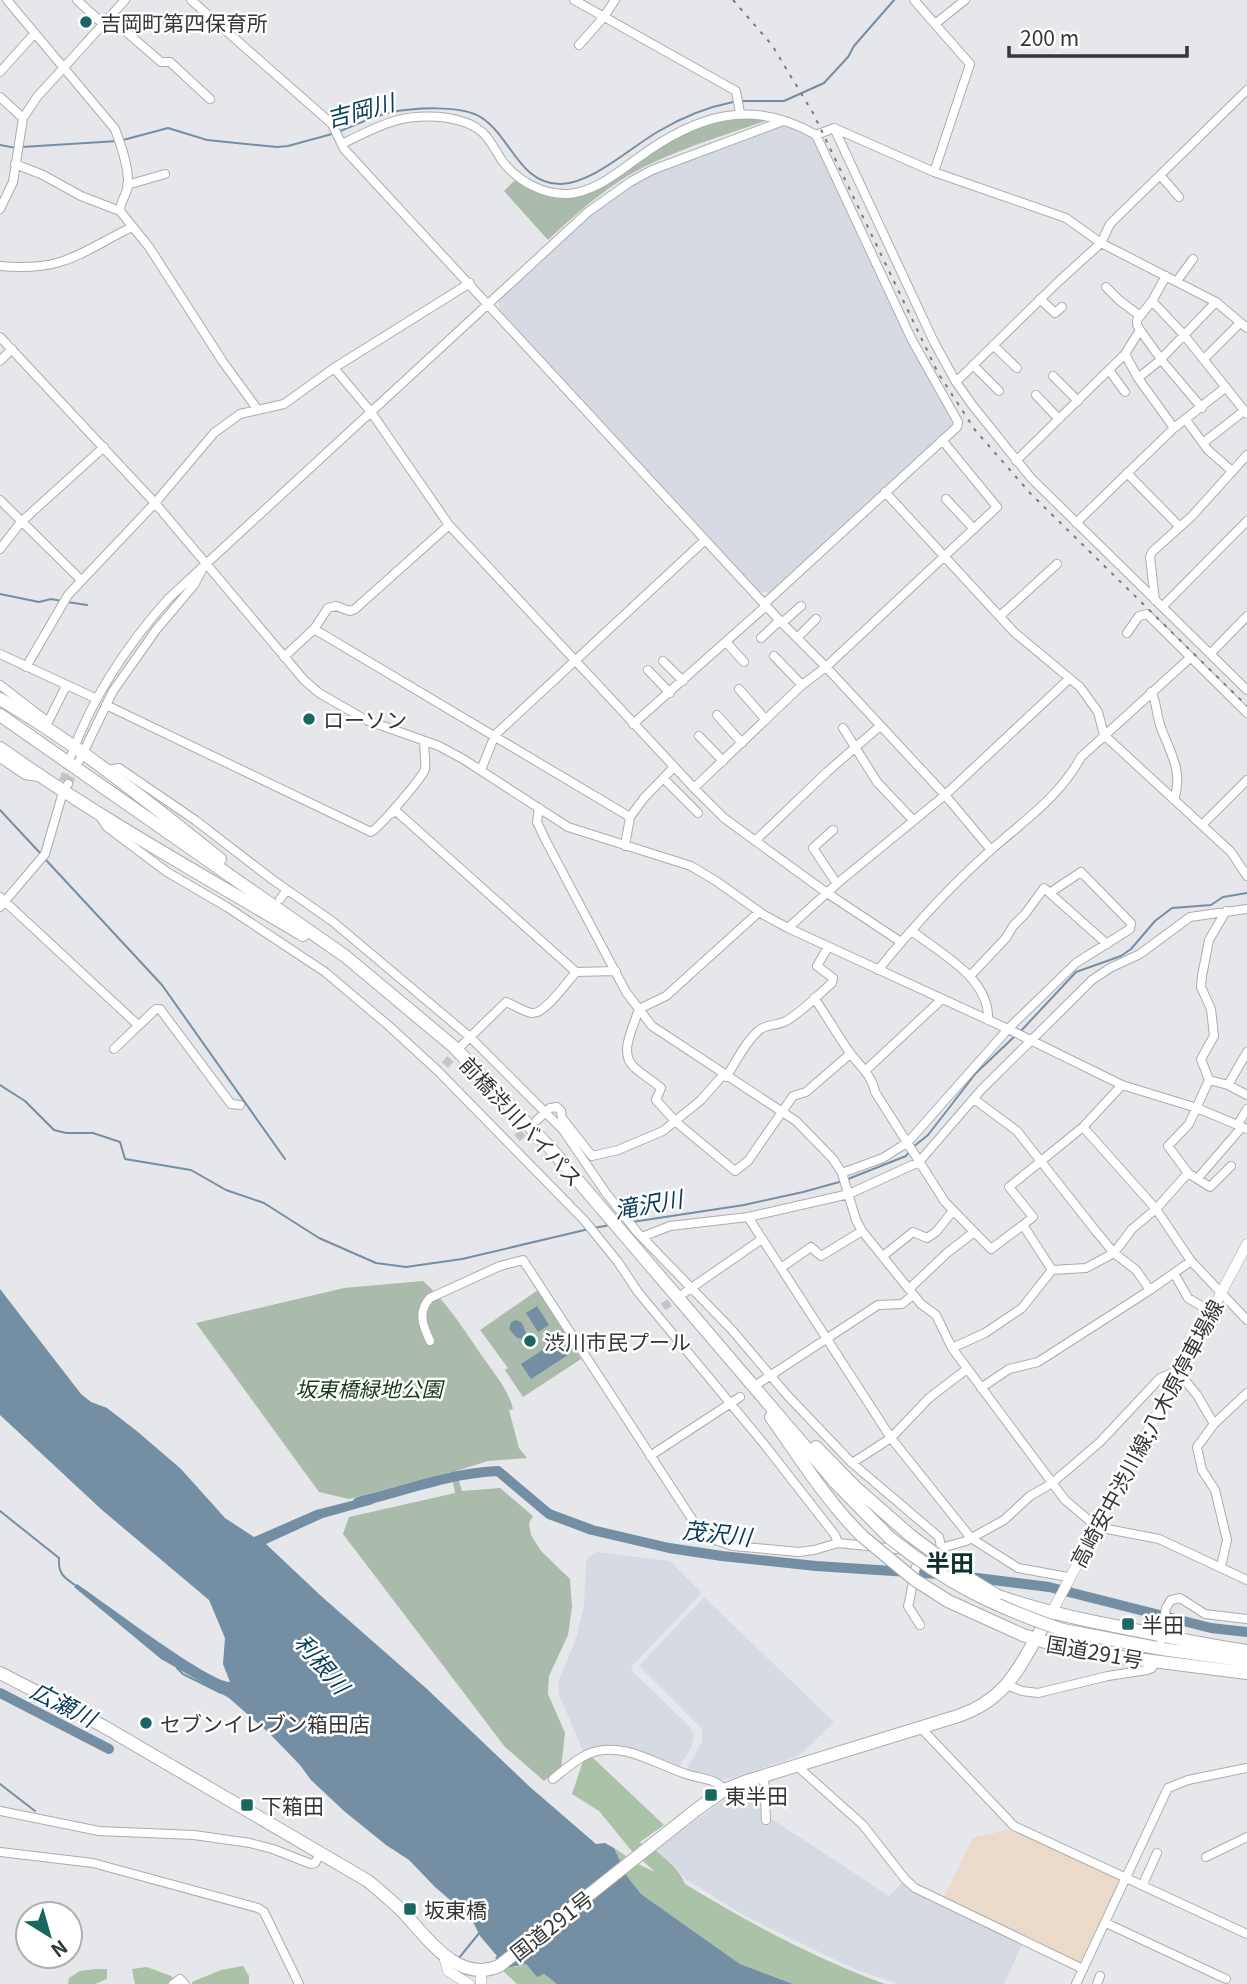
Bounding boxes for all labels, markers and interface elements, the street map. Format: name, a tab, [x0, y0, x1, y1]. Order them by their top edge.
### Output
place label: 吉岡町第四保育所	[100, 7, 268, 37]
marker: 吉岡町第四保育所	[78, 14, 94, 30]
scale bar	[1009, 14, 1188, 58]
text: 200 m	[1020, 22, 1079, 52]
water label: 吉岡川	[322, 83, 401, 134]
place label: ローソン	[323, 704, 407, 734]
marker: ローソン	[301, 711, 317, 727]
street label: 前橋渋川バイパス	[454, 1049, 590, 1193]
water label: 滝沢川	[611, 1180, 688, 1226]
street label: 高崎安中渋川線;八木原停車場線	[1062, 1294, 1230, 1572]
place label: 渋川市民プール	[544, 1326, 691, 1356]
marker: 渋川市民プール	[522, 1333, 538, 1349]
park label: 坂東橋緑地公園	[296, 1373, 445, 1403]
water label: 茂沢川	[681, 1511, 756, 1553]
district label: 半田	[926, 1544, 974, 1579]
place label: 半田	[1142, 1609, 1184, 1639]
marker: 半田	[1120, 1616, 1136, 1632]
water label: 利根川	[288, 1626, 360, 1703]
street label: 国道291号	[1044, 1628, 1146, 1674]
water label: 広瀬川	[26, 1672, 105, 1735]
place label: セブンイレブン箱田店	[160, 1708, 370, 1738]
marker: セブンイレブン箱田店	[138, 1715, 154, 1731]
place label: 東半田	[725, 1780, 788, 1810]
marker: 東半田	[703, 1787, 719, 1803]
place label: 下箱田	[261, 1790, 324, 1820]
marker: 下箱田	[239, 1797, 255, 1813]
street label: 国道291号	[503, 1883, 599, 1967]
place label: 坂東橋	[424, 1894, 487, 1924]
north arrow	[14, 1900, 84, 1970]
marker: 坂東橋	[402, 1901, 418, 1917]
text: N	[46, 1935, 74, 1965]

